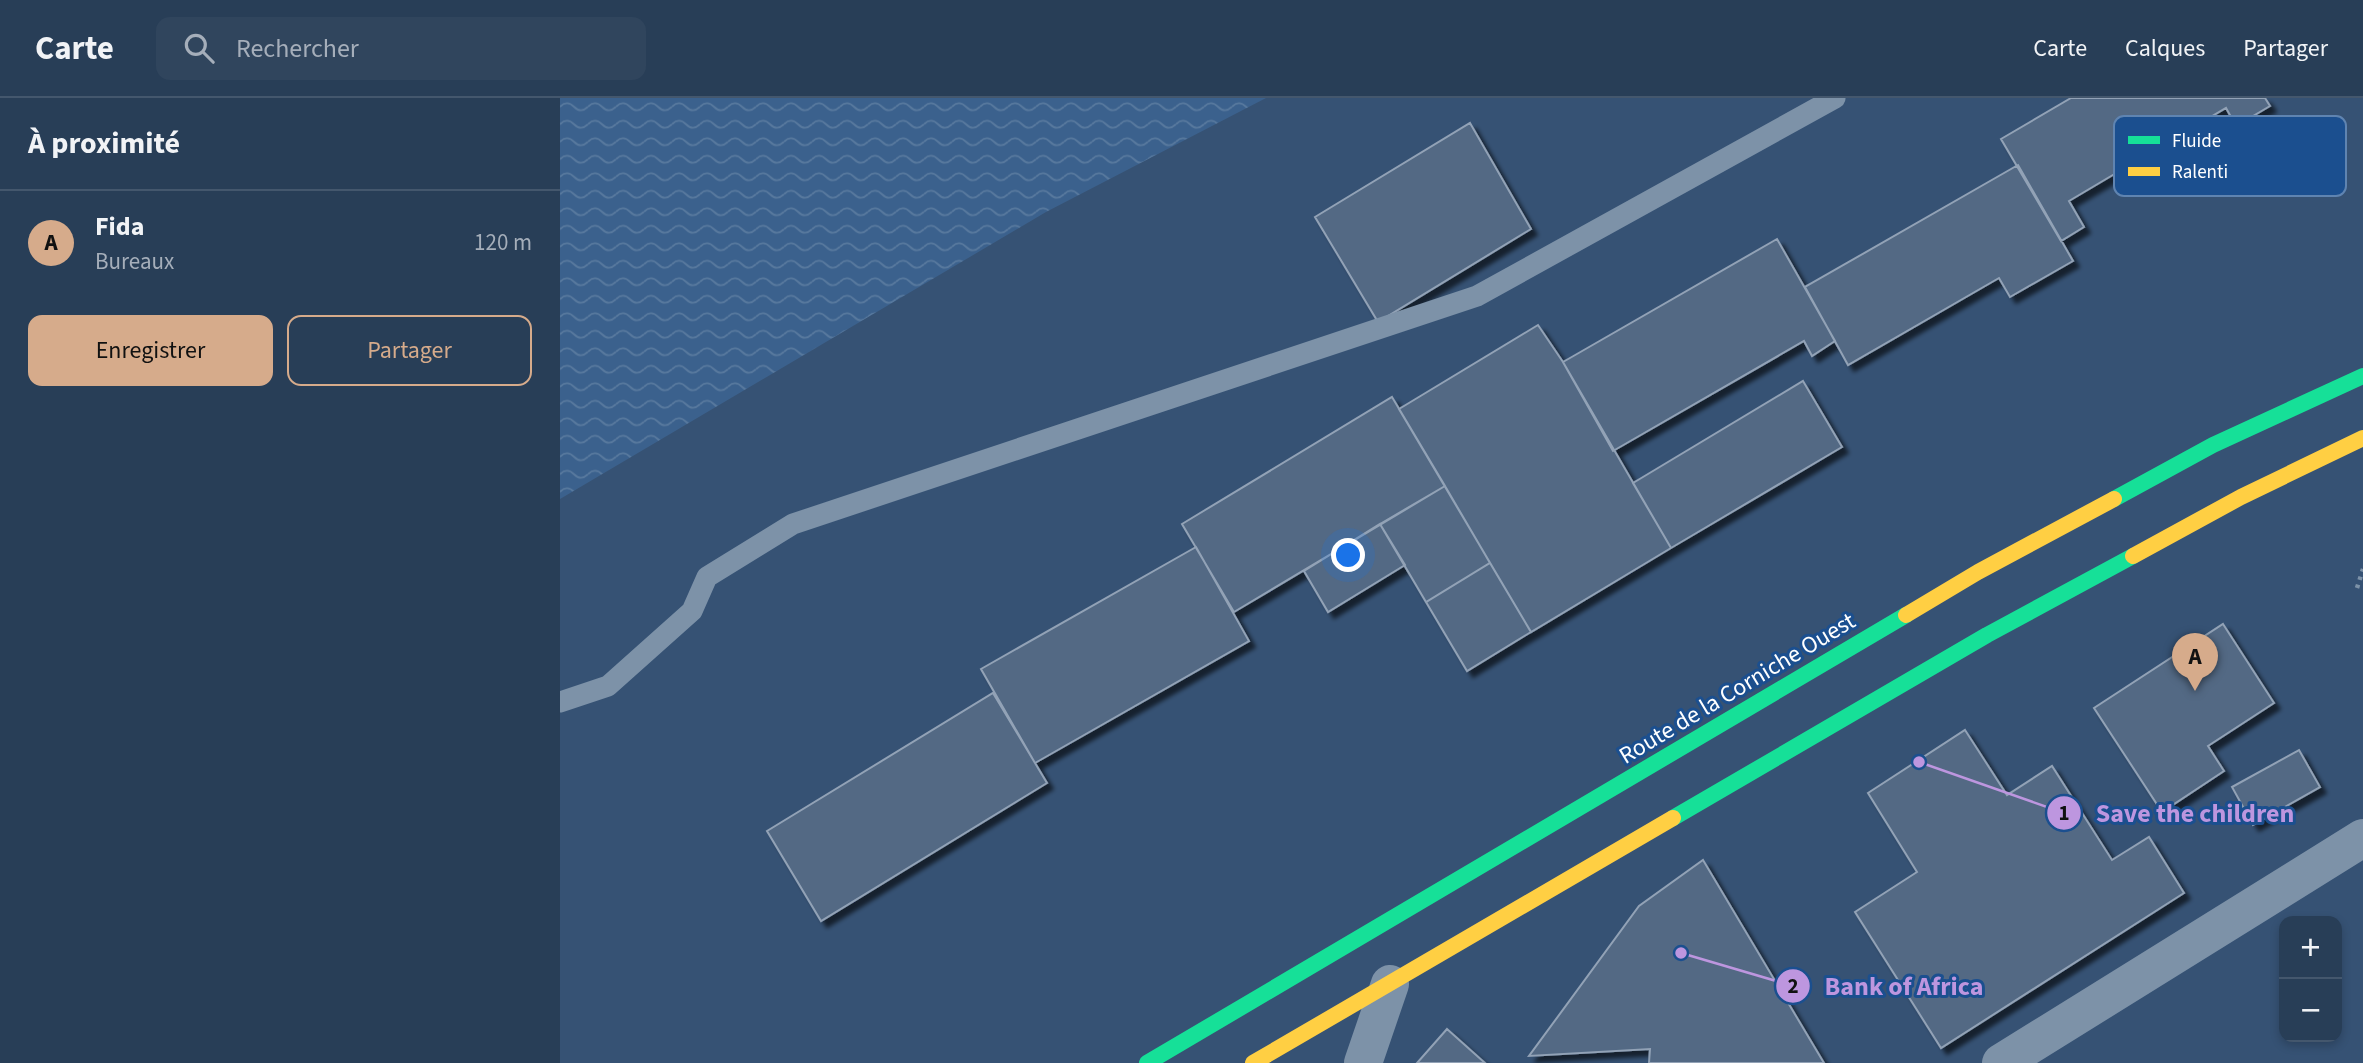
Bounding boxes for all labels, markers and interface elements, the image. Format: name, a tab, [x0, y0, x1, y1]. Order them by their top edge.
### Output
search box	[156, 17, 646, 80]
text: Carte	[35, 25, 114, 72]
icon: search	[180, 29, 218, 67]
text: Rechercher	[236, 30, 359, 67]
text: Carte	[2033, 31, 2087, 66]
text: Calques	[2125, 31, 2205, 66]
text: Partager	[2243, 31, 2328, 66]
legend	[2114, 116, 2346, 196]
text: À proximité	[28, 122, 180, 165]
text: Fluide	[2172, 128, 2221, 155]
text: Ralenti	[2172, 159, 2228, 186]
text: Fida	[95, 208, 144, 245]
text: A	[44, 226, 58, 259]
text: 120 m	[474, 226, 532, 259]
text: Bureaux	[95, 245, 174, 278]
button: Enregistrer	[28, 315, 273, 386]
button: Partager	[287, 315, 532, 386]
your location	[1331, 538, 1365, 572]
street label: Route de la Corniche Ouest	[1612, 604, 1862, 773]
pin: A	[2172, 633, 2218, 691]
callout: Save the children	[2047, 789, 2309, 836]
text: Save the children	[2096, 795, 2294, 832]
text: 1	[2058, 798, 2070, 828]
map controls	[2279, 916, 2342, 1042]
button: +	[2279, 916, 2342, 979]
callout: Bank of Africa	[1776, 962, 1997, 1009]
text: Bank of Africa	[1825, 968, 1983, 1005]
text: 2	[1787, 971, 1799, 1001]
button: −	[2279, 979, 2342, 1042]

